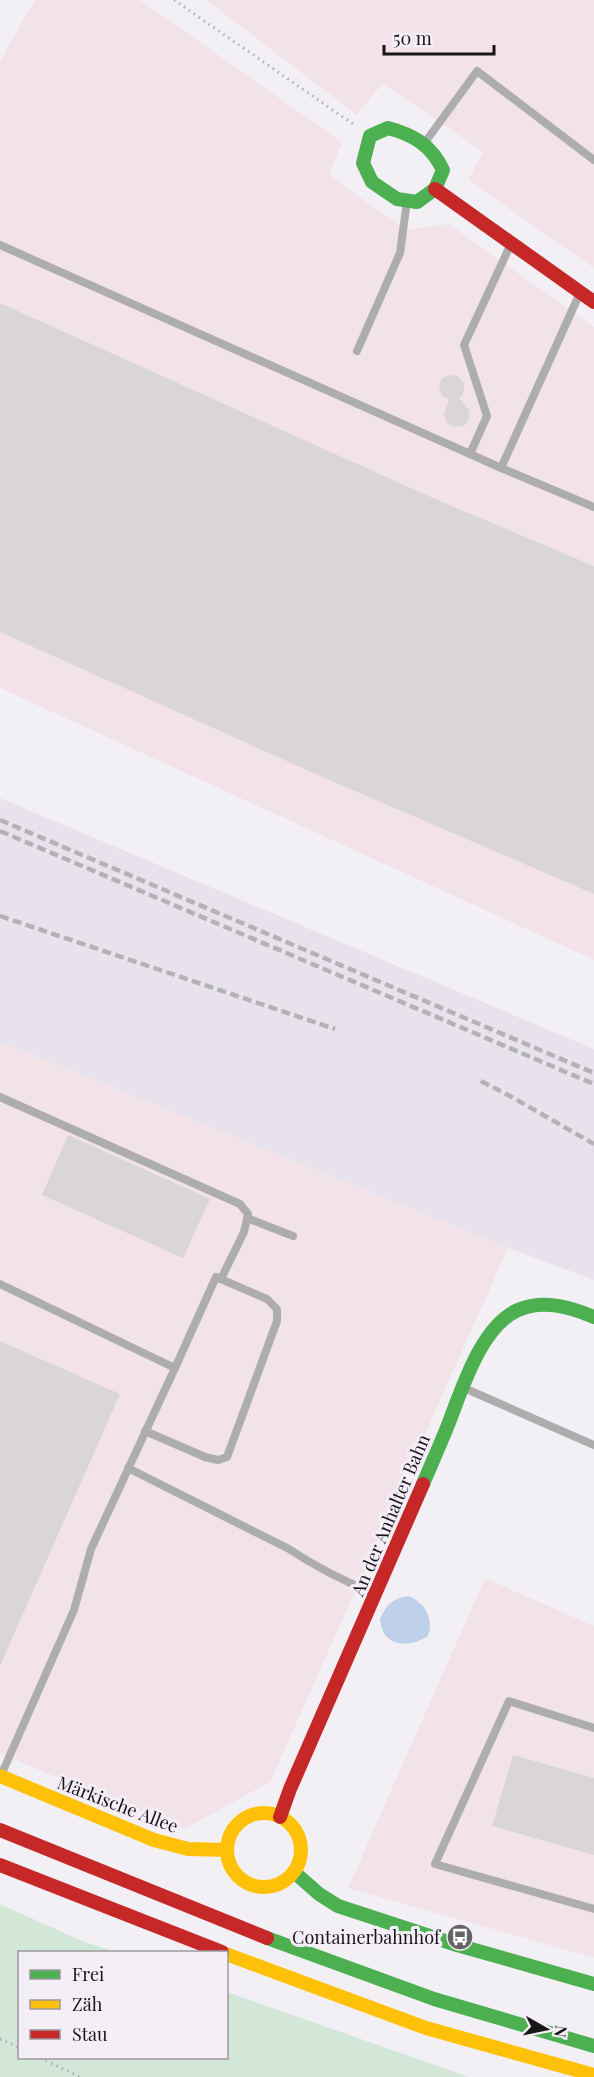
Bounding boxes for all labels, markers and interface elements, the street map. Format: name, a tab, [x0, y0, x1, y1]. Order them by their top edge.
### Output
scale bar	[384, 18, 494, 56]
text: 50 m	[393, 26, 432, 50]
street label: An der Anhalter Bahn	[345, 1430, 435, 1600]
street label: Märkische Allee	[54, 1770, 182, 1838]
bus stop icon: Containerbahnhof	[445, 1922, 475, 1952]
place label: Containerbahnhof	[292, 1925, 442, 1949]
legend	[18, 1951, 228, 2059]
text: Frei	[72, 1962, 104, 1986]
text: Zäh	[72, 1992, 103, 2016]
north arrow	[516, 1999, 576, 2059]
text: Stau	[72, 2022, 108, 2046]
text: N	[550, 2024, 573, 2039]

